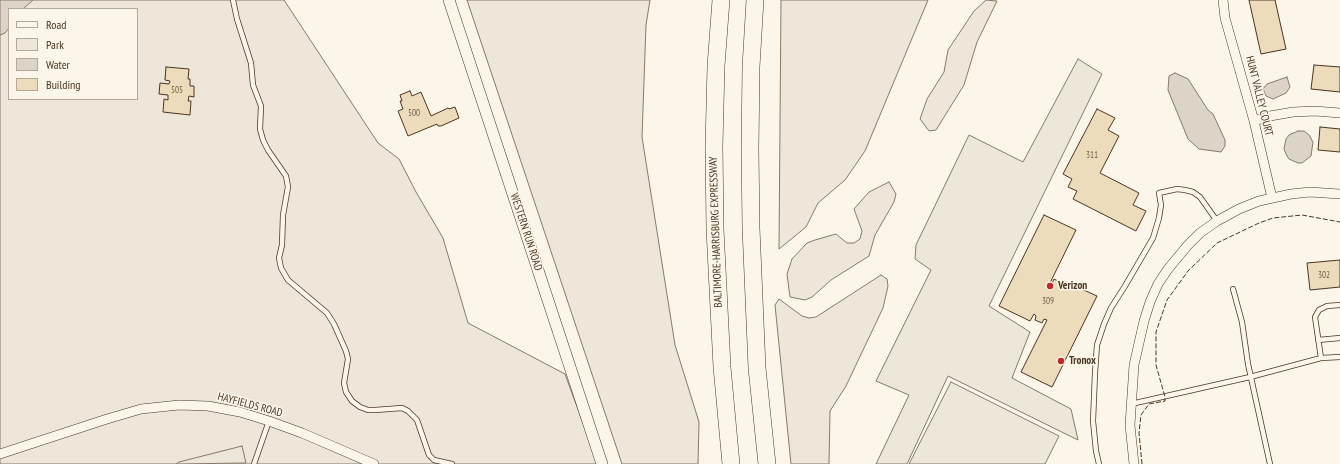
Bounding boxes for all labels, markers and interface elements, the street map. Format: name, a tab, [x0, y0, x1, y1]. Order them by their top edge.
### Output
legend	[8, 8, 138, 100]
text: Road	[46, 17, 66, 32]
text: Park	[46, 37, 64, 52]
street label: HUNT VALLEY COURT	[1243, 55, 1275, 137]
text: Water	[46, 57, 70, 72]
text: Building	[46, 77, 81, 92]
house number: 505	[171, 85, 183, 95]
house number: 500	[408, 108, 420, 118]
house number: 311	[1086, 150, 1098, 160]
street label: BALTIMORE-HARRISBURG EXPRESSWAY	[707, 156, 725, 308]
street label: WESTERN RUN ROAD	[507, 191, 545, 273]
house number: 302	[1318, 270, 1330, 280]
place label: Verizon	[1058, 279, 1087, 293]
marker: Verizon	[1045, 281, 1055, 291]
house number: 309	[1042, 296, 1054, 306]
place label: Tronox	[1069, 354, 1096, 368]
marker: Tronox	[1056, 356, 1066, 366]
street label: HAYFIELDS ROAD	[216, 390, 284, 420]

